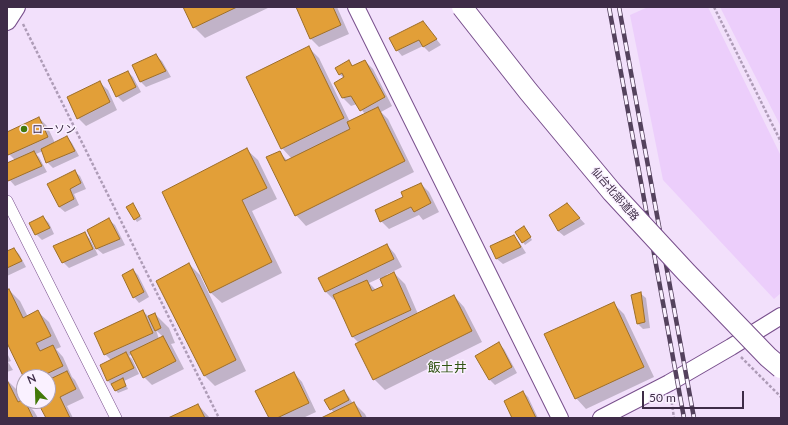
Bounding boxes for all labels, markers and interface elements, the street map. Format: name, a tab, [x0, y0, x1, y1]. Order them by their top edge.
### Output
place label: ローソン	[32, 122, 76, 136]
marker: ローソン	[19, 124, 29, 134]
street label: 仙台北部道路	[588, 165, 642, 223]
district label: 飯土井	[428, 360, 466, 376]
north arrow	[16, 369, 56, 409]
text: N	[25, 371, 38, 386]
scale bar	[644, 383, 746, 409]
text: 50 m	[649, 390, 676, 405]

